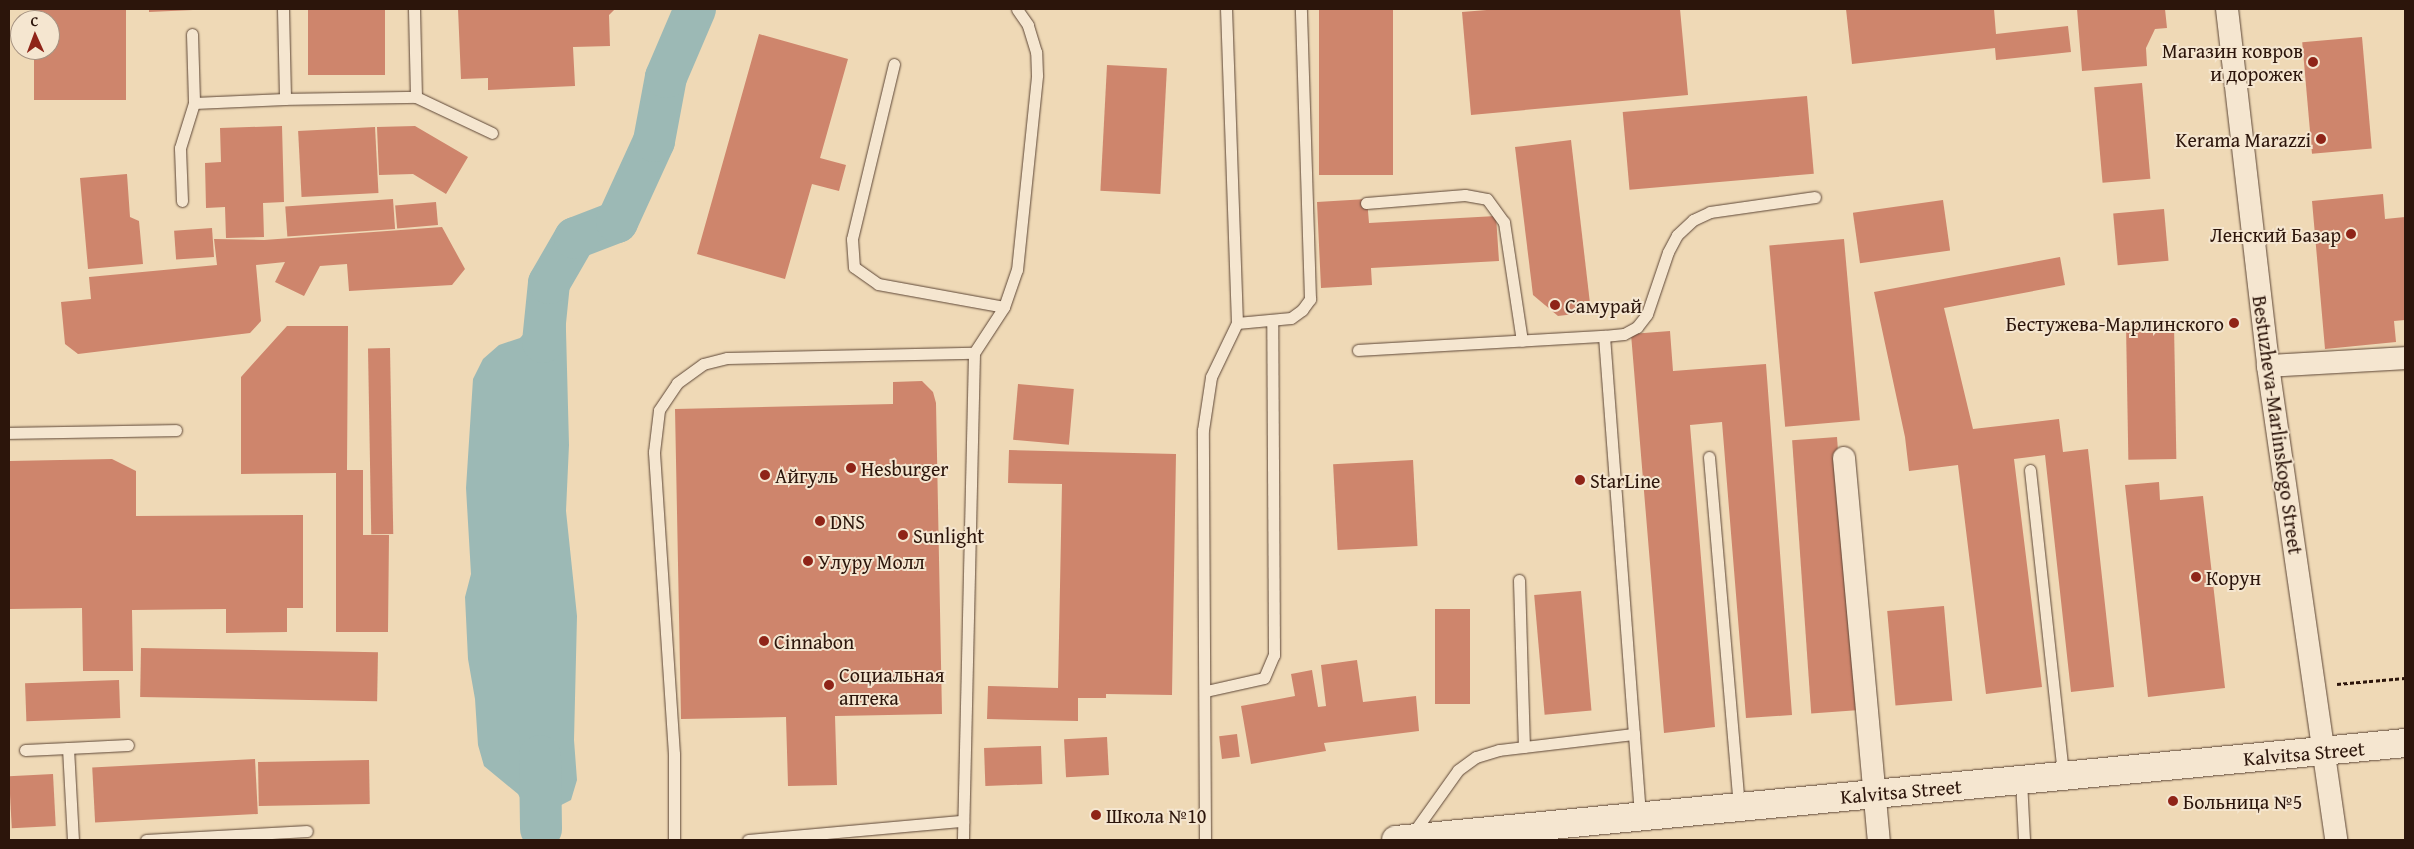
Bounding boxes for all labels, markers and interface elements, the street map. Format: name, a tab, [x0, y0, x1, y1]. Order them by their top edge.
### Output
north arrow	[10, 10, 60, 60]
text: С	[30, 11, 39, 31]
place label: Магазин ковров и дорожек	[2162, 39, 2303, 86]
marker: Магазин ковров и дорожек	[2307, 56, 2319, 68]
place label: Kerama Marazzi	[2176, 127, 2311, 151]
marker: Kerama Marazzi	[2315, 133, 2327, 145]
place label: Ленский Базар	[2210, 222, 2341, 246]
marker: Ленский Базар	[2345, 228, 2357, 240]
place label: Самурай	[1565, 293, 1642, 317]
street label: Bestuzheva-Marlinskogo Street	[2248, 294, 2308, 556]
marker: Самурай	[1549, 299, 1561, 311]
place label: Бестужева-Марлинского	[2006, 311, 2224, 335]
marker: Бестужева-Марлинского	[2228, 317, 2240, 329]
place label: Hesburger	[861, 456, 949, 480]
marker: Hesburger	[845, 462, 857, 474]
place label: Айгуль	[775, 463, 838, 487]
place label: StarLine	[1590, 468, 1660, 492]
marker: Айгуль	[759, 469, 771, 481]
marker: StarLine	[1574, 474, 1586, 486]
place label: DNS	[830, 509, 865, 533]
marker: DNS	[814, 515, 826, 527]
place label: Sunlight	[913, 523, 984, 547]
marker: Sunlight	[897, 529, 909, 541]
place label: Улуру Молл	[818, 549, 925, 573]
marker: Улуру Молл	[802, 555, 814, 567]
place label: Корун	[2206, 565, 2261, 589]
marker: Корун	[2190, 571, 2202, 583]
place label: Cinnabon	[774, 629, 854, 653]
marker: Cinnabon	[758, 635, 770, 647]
place label: Социальная аптека	[839, 662, 945, 709]
marker: Социальная аптека	[823, 679, 835, 691]
street label: Kalvitsa Street	[2242, 736, 2366, 770]
street label: Kalvitsa Street	[1839, 774, 1963, 808]
place label: Больница №5	[2183, 789, 2302, 813]
marker: Больница №5	[2167, 795, 2179, 807]
place label: Школа №10	[1106, 803, 1206, 827]
marker: Школа №10	[1090, 809, 1102, 821]

